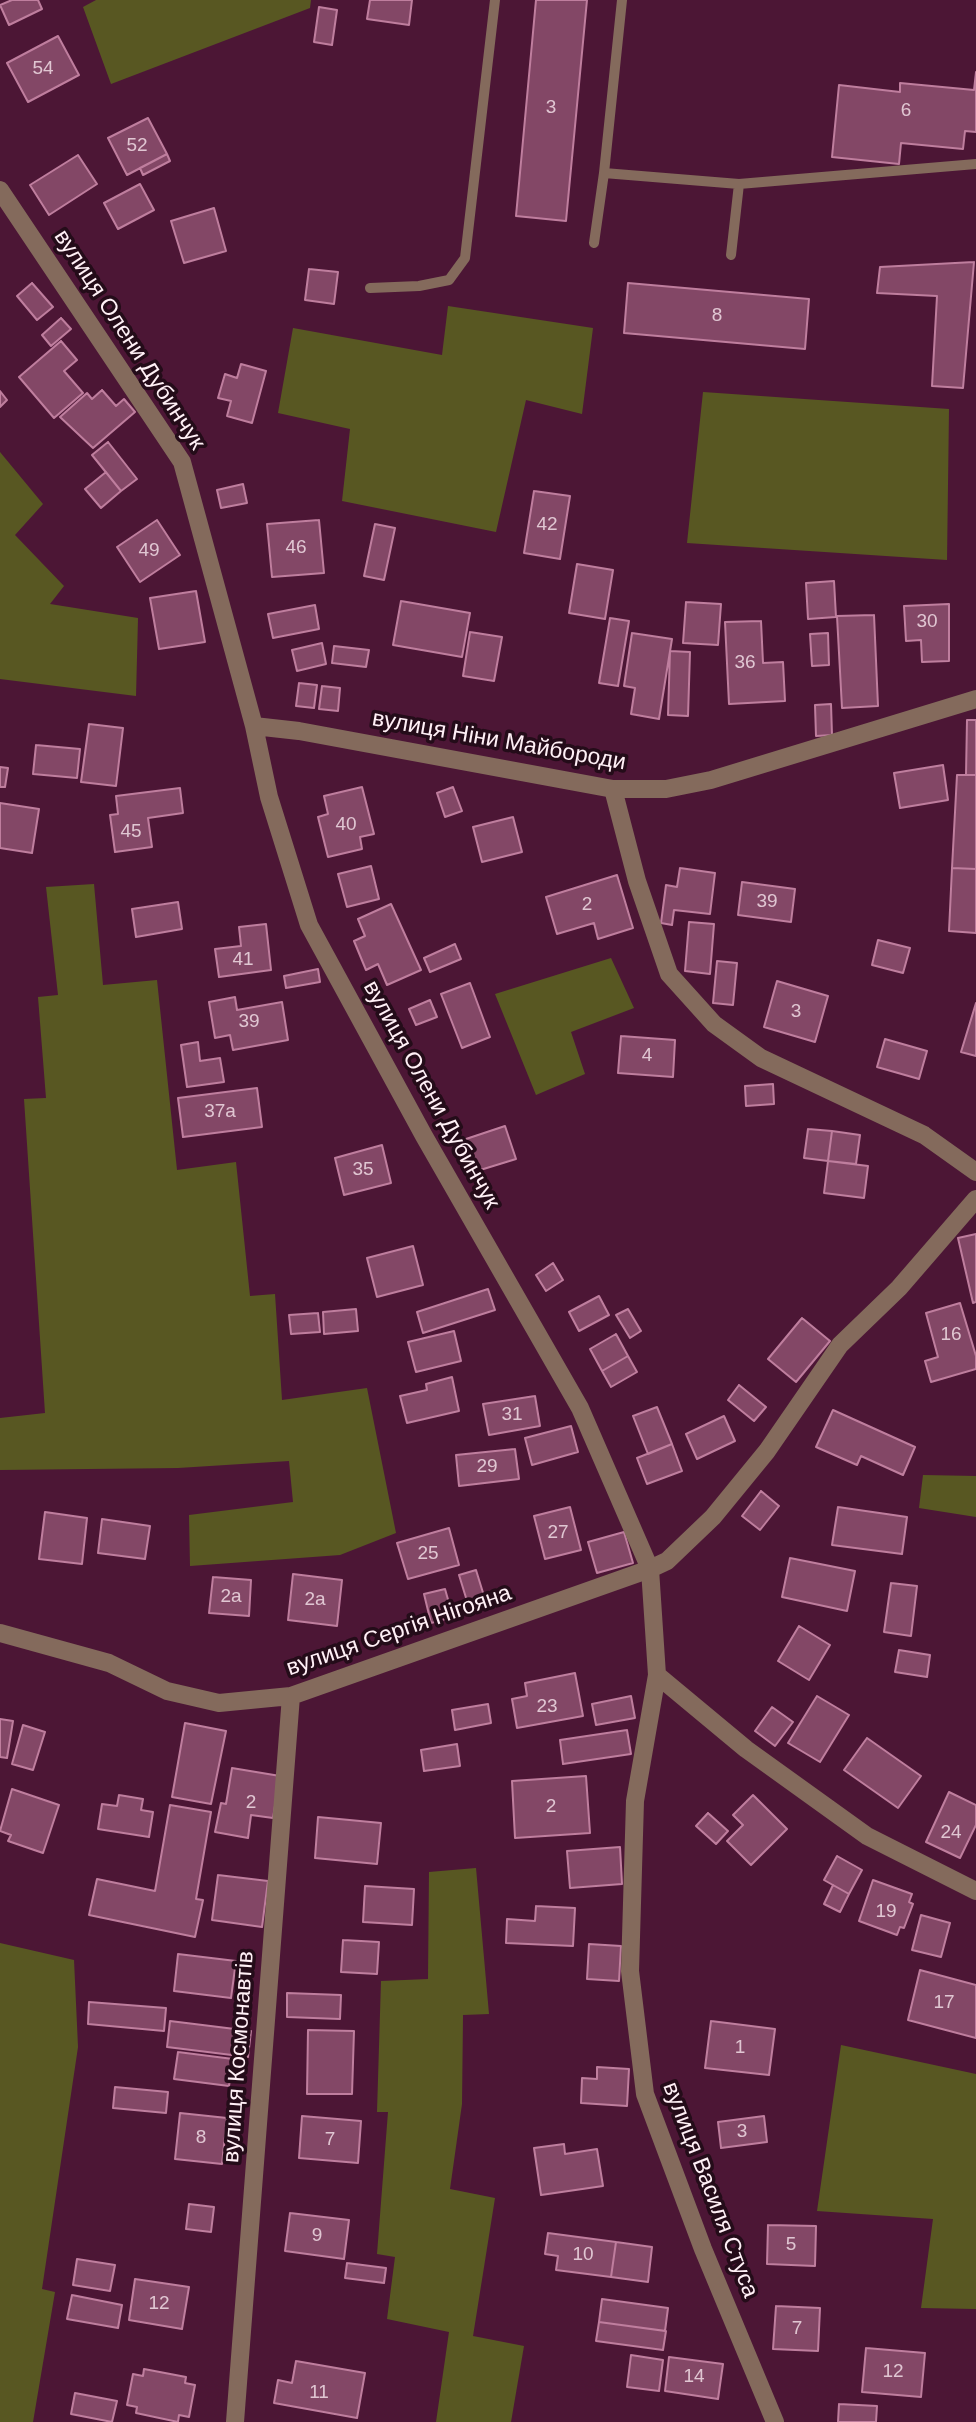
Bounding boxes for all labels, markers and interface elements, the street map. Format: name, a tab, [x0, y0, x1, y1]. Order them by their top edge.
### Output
house number: 54	[32, 58, 54, 80]
house number: 3	[546, 97, 556, 119]
house number: 6	[901, 100, 911, 122]
house number: 52	[126, 135, 148, 157]
street label: вулиця Олени Дубинчук	[47, 225, 211, 455]
house number: 8	[712, 305, 722, 327]
house number: 42	[536, 514, 558, 536]
house number: 46	[285, 537, 307, 559]
house number: 49	[138, 540, 160, 562]
house number: 30	[916, 611, 938, 633]
house number: 36	[734, 652, 756, 674]
street label: вулиця Ніни Майбороди	[370, 705, 628, 777]
house number: 40	[335, 814, 357, 836]
house number: 45	[120, 821, 142, 843]
house number: 39	[756, 891, 778, 913]
house number: 2	[582, 894, 592, 916]
house number: 41	[232, 949, 254, 971]
street label: вулиця Олени Дубинчук	[357, 976, 505, 1214]
house number: 3	[791, 1001, 801, 1023]
house number: 39	[238, 1011, 260, 1033]
house number: 4	[642, 1045, 652, 1067]
house number: 37а	[204, 1101, 236, 1123]
house number: 35	[352, 1159, 374, 1181]
house number: 16	[940, 1324, 962, 1346]
house number: 31	[501, 1404, 523, 1426]
house number: 29	[476, 1456, 498, 1478]
house number: 27	[547, 1522, 569, 1544]
house number: 25	[417, 1543, 439, 1565]
street label: вулиця Сергія Нігояна	[283, 1580, 515, 1682]
house number: 2а	[220, 1586, 242, 1608]
house number: 2а	[304, 1589, 326, 1611]
house number: 23	[536, 1696, 558, 1718]
house number: 2	[246, 1792, 256, 1814]
house number: 2	[546, 1796, 556, 1818]
house number: 24	[940, 1822, 962, 1844]
house number: 19	[875, 1901, 897, 1923]
street label: вулиця Космонавтів	[218, 1950, 260, 2164]
house number: 17	[933, 1992, 955, 2014]
house number: 1	[735, 2037, 745, 2059]
street label: вулиця Василя Стуса	[656, 2078, 764, 2302]
house number: 3	[737, 2121, 747, 2143]
house number: 8	[196, 2127, 206, 2149]
house number: 7	[325, 2129, 335, 2151]
house number: 9	[312, 2225, 322, 2247]
house number: 5	[786, 2234, 796, 2256]
house number: 10	[572, 2244, 594, 2266]
house number: 12	[148, 2293, 170, 2315]
house number: 7	[792, 2318, 802, 2340]
house number: 12	[882, 2361, 904, 2383]
house number: 14	[683, 2366, 705, 2388]
house number: 11	[309, 2382, 329, 2404]

